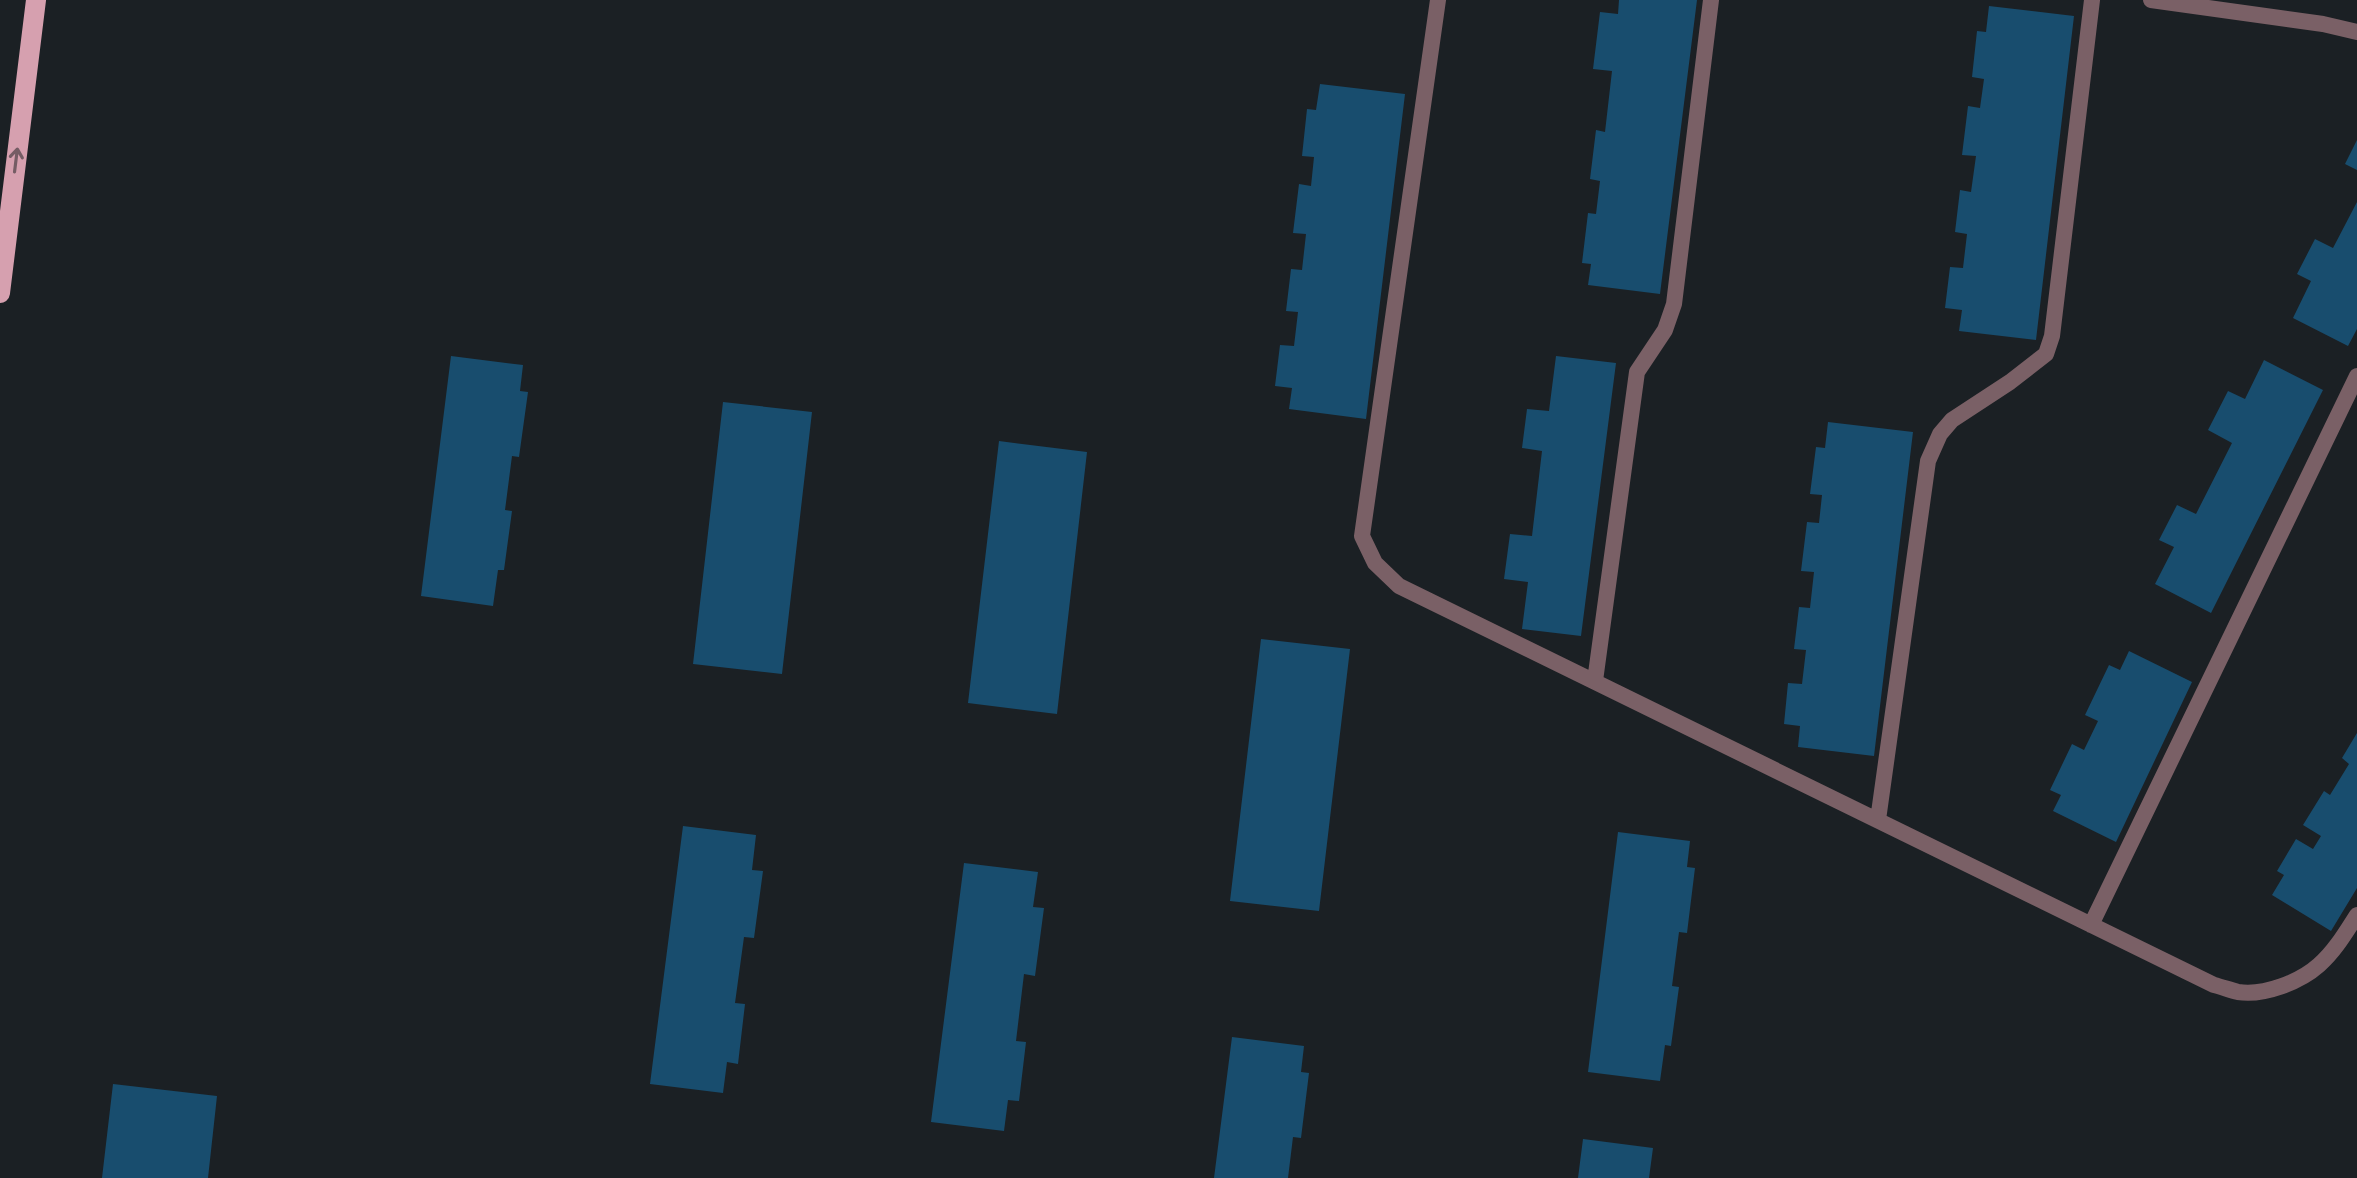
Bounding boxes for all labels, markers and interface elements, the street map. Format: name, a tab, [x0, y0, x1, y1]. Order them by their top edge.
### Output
one-way arrow	[9, 147, 24, 173]

